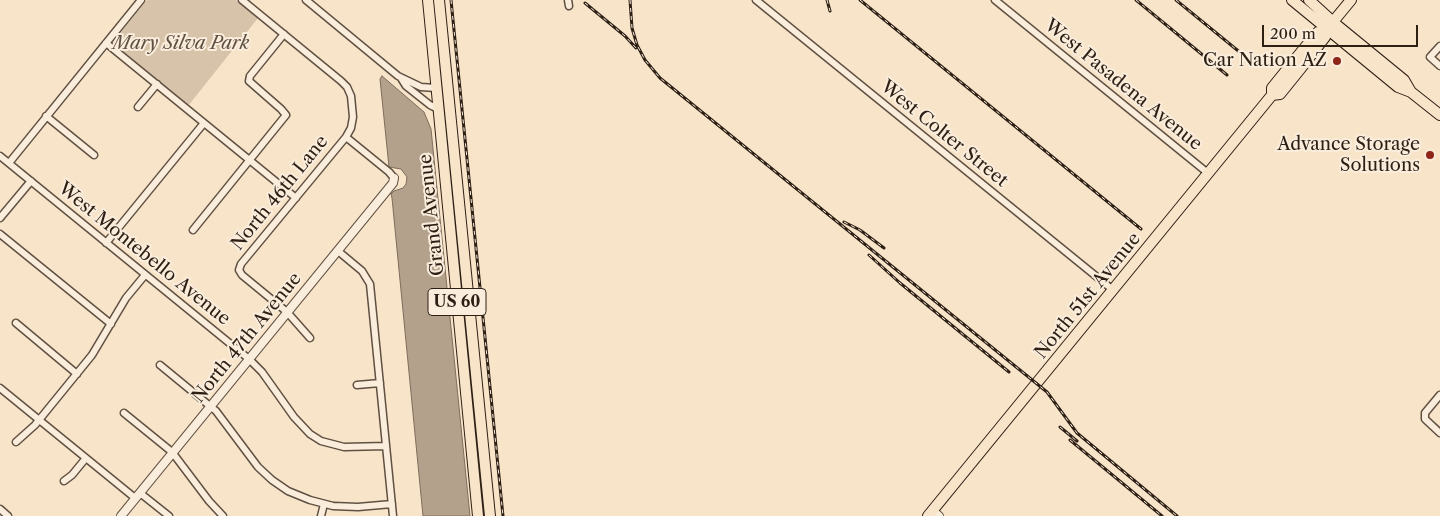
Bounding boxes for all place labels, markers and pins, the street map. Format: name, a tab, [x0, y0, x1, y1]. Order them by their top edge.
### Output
place label: Car Nation AZ	[1203, 50, 1327, 72]
marker: Car Nation AZ	[1331, 55, 1343, 67]
place label: Advance Storage Solutions	[1277, 134, 1420, 176]
marker: Advance Storage Solutions	[1424, 149, 1436, 161]

